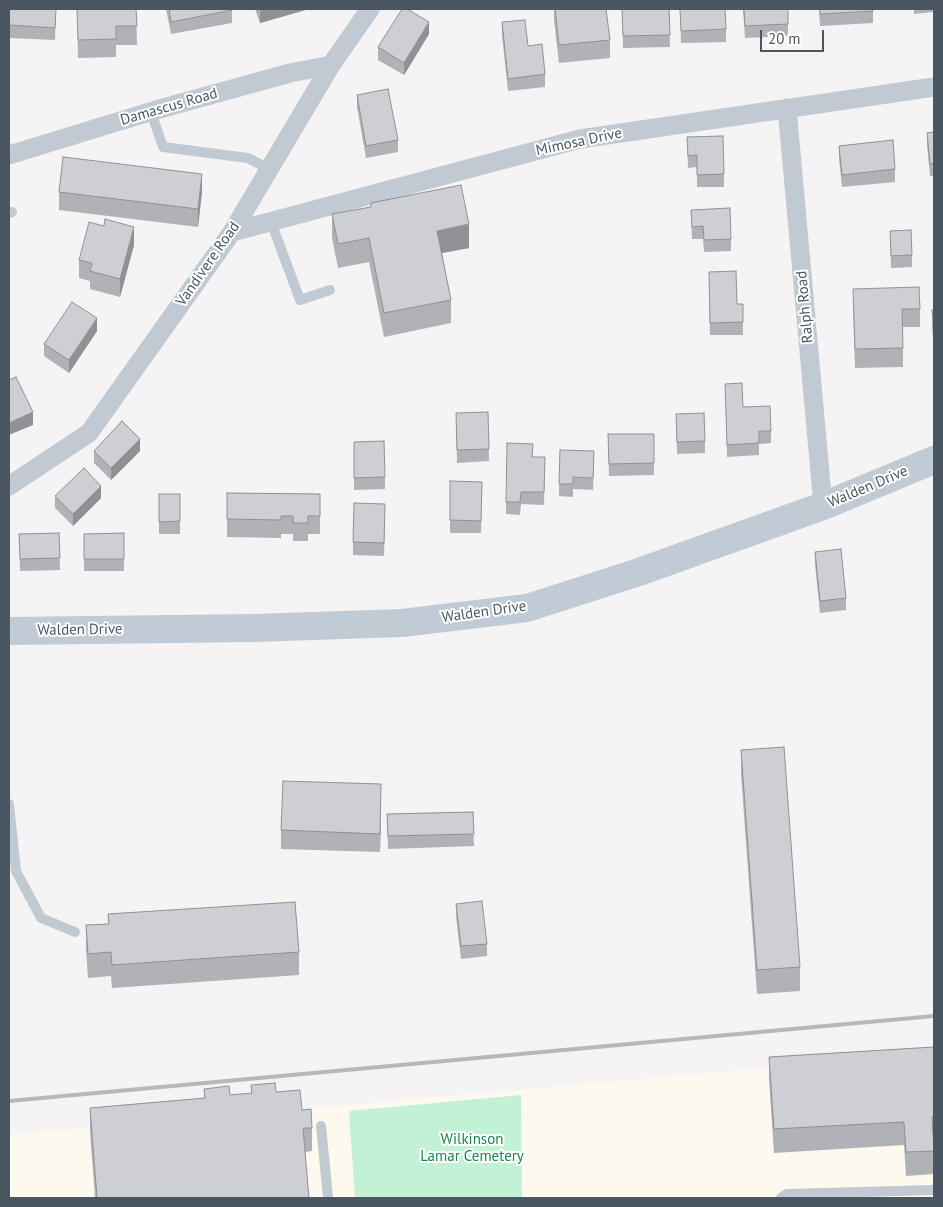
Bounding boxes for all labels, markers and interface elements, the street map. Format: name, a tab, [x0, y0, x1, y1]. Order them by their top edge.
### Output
scale bar	[763, 20, 827, 52]
text: 20 m	[768, 29, 801, 48]
street label: Damascus Road	[118, 85, 220, 129]
street label: Mimosa Drive	[534, 124, 624, 160]
street label: Vandivere Road	[172, 218, 244, 310]
street label: Ralph Road	[793, 270, 817, 344]
street label: Walden Drive	[825, 462, 911, 512]
street label: Walden Drive	[441, 597, 527, 627]
street label: Walden Drive	[37, 620, 123, 640]
park label: Wilkinson Lamar Cemetery	[420, 1131, 524, 1166]

